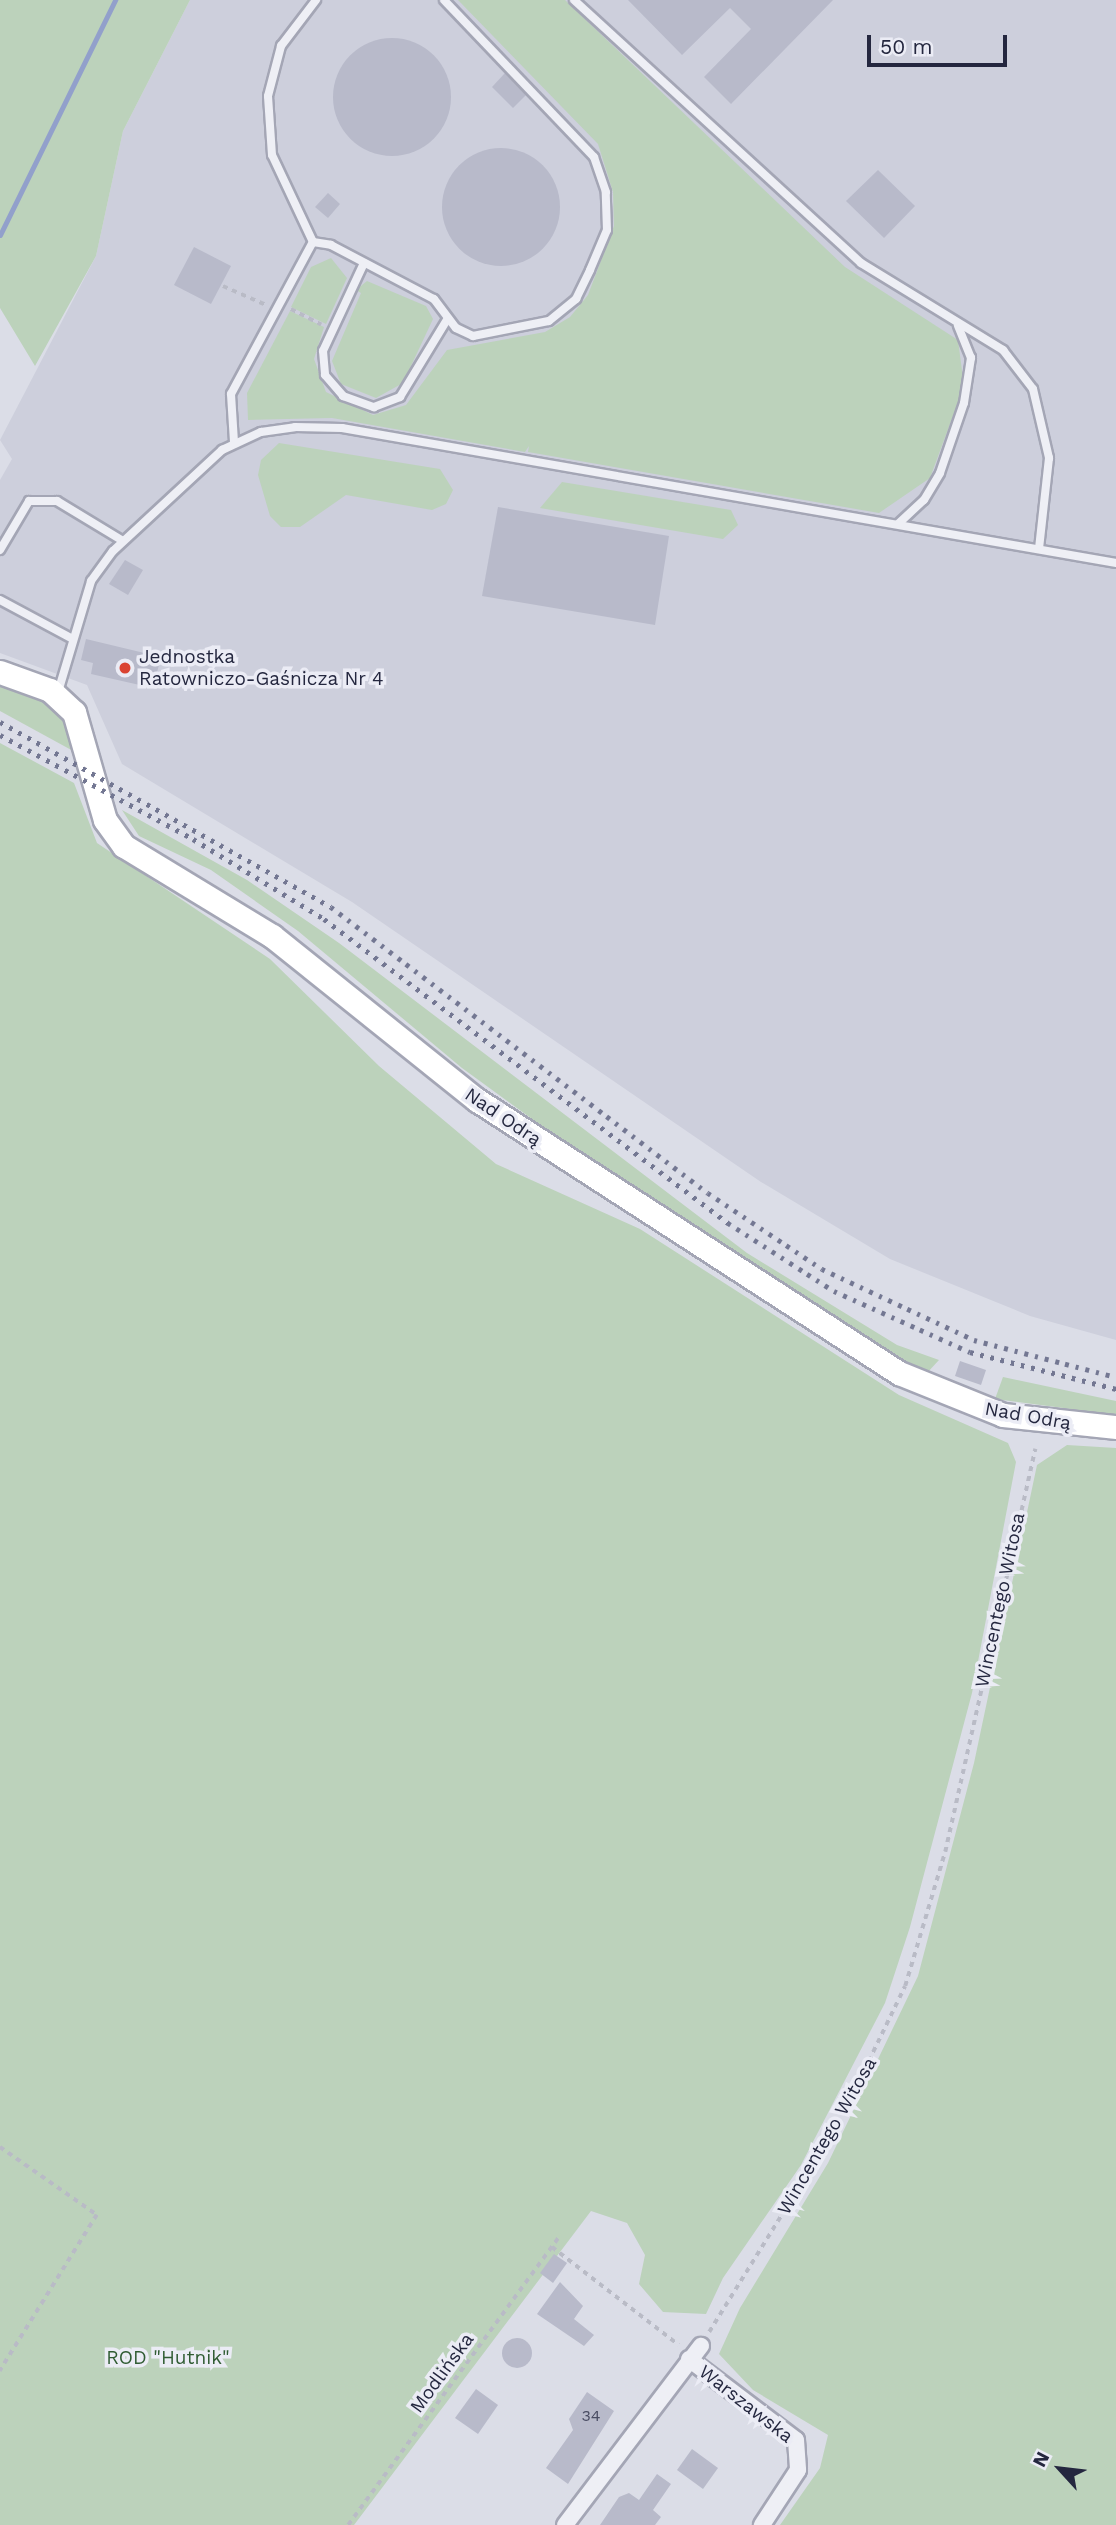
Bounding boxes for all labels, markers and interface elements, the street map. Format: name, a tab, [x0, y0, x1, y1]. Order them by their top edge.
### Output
scale bar	[871, 21, 1011, 65]
text: 50 m	[880, 34, 932, 59]
place label: Jednostka Ratowniczo-Gaśnicza Nr 4	[139, 646, 385, 690]
marker: Jednostka Ratowniczo-Gaśnicza Nr 4	[117, 660, 133, 676]
street label: Nad Odrą	[460, 1083, 546, 1151]
street label: Nad Odrą	[983, 1397, 1073, 1435]
street label: Wincentego Witosa	[970, 1510, 1030, 1690]
street label: Wincentego Witosa	[772, 2053, 882, 2219]
street label: Modlińska	[405, 2329, 479, 2417]
park label: ROD "Hutnik"	[106, 2347, 230, 2369]
street label: Warszawska	[694, 2360, 798, 2448]
house number: 34	[581, 2406, 601, 2426]
north arrow	[1025, 2434, 1095, 2504]
text: N	[1027, 2448, 1054, 2471]

